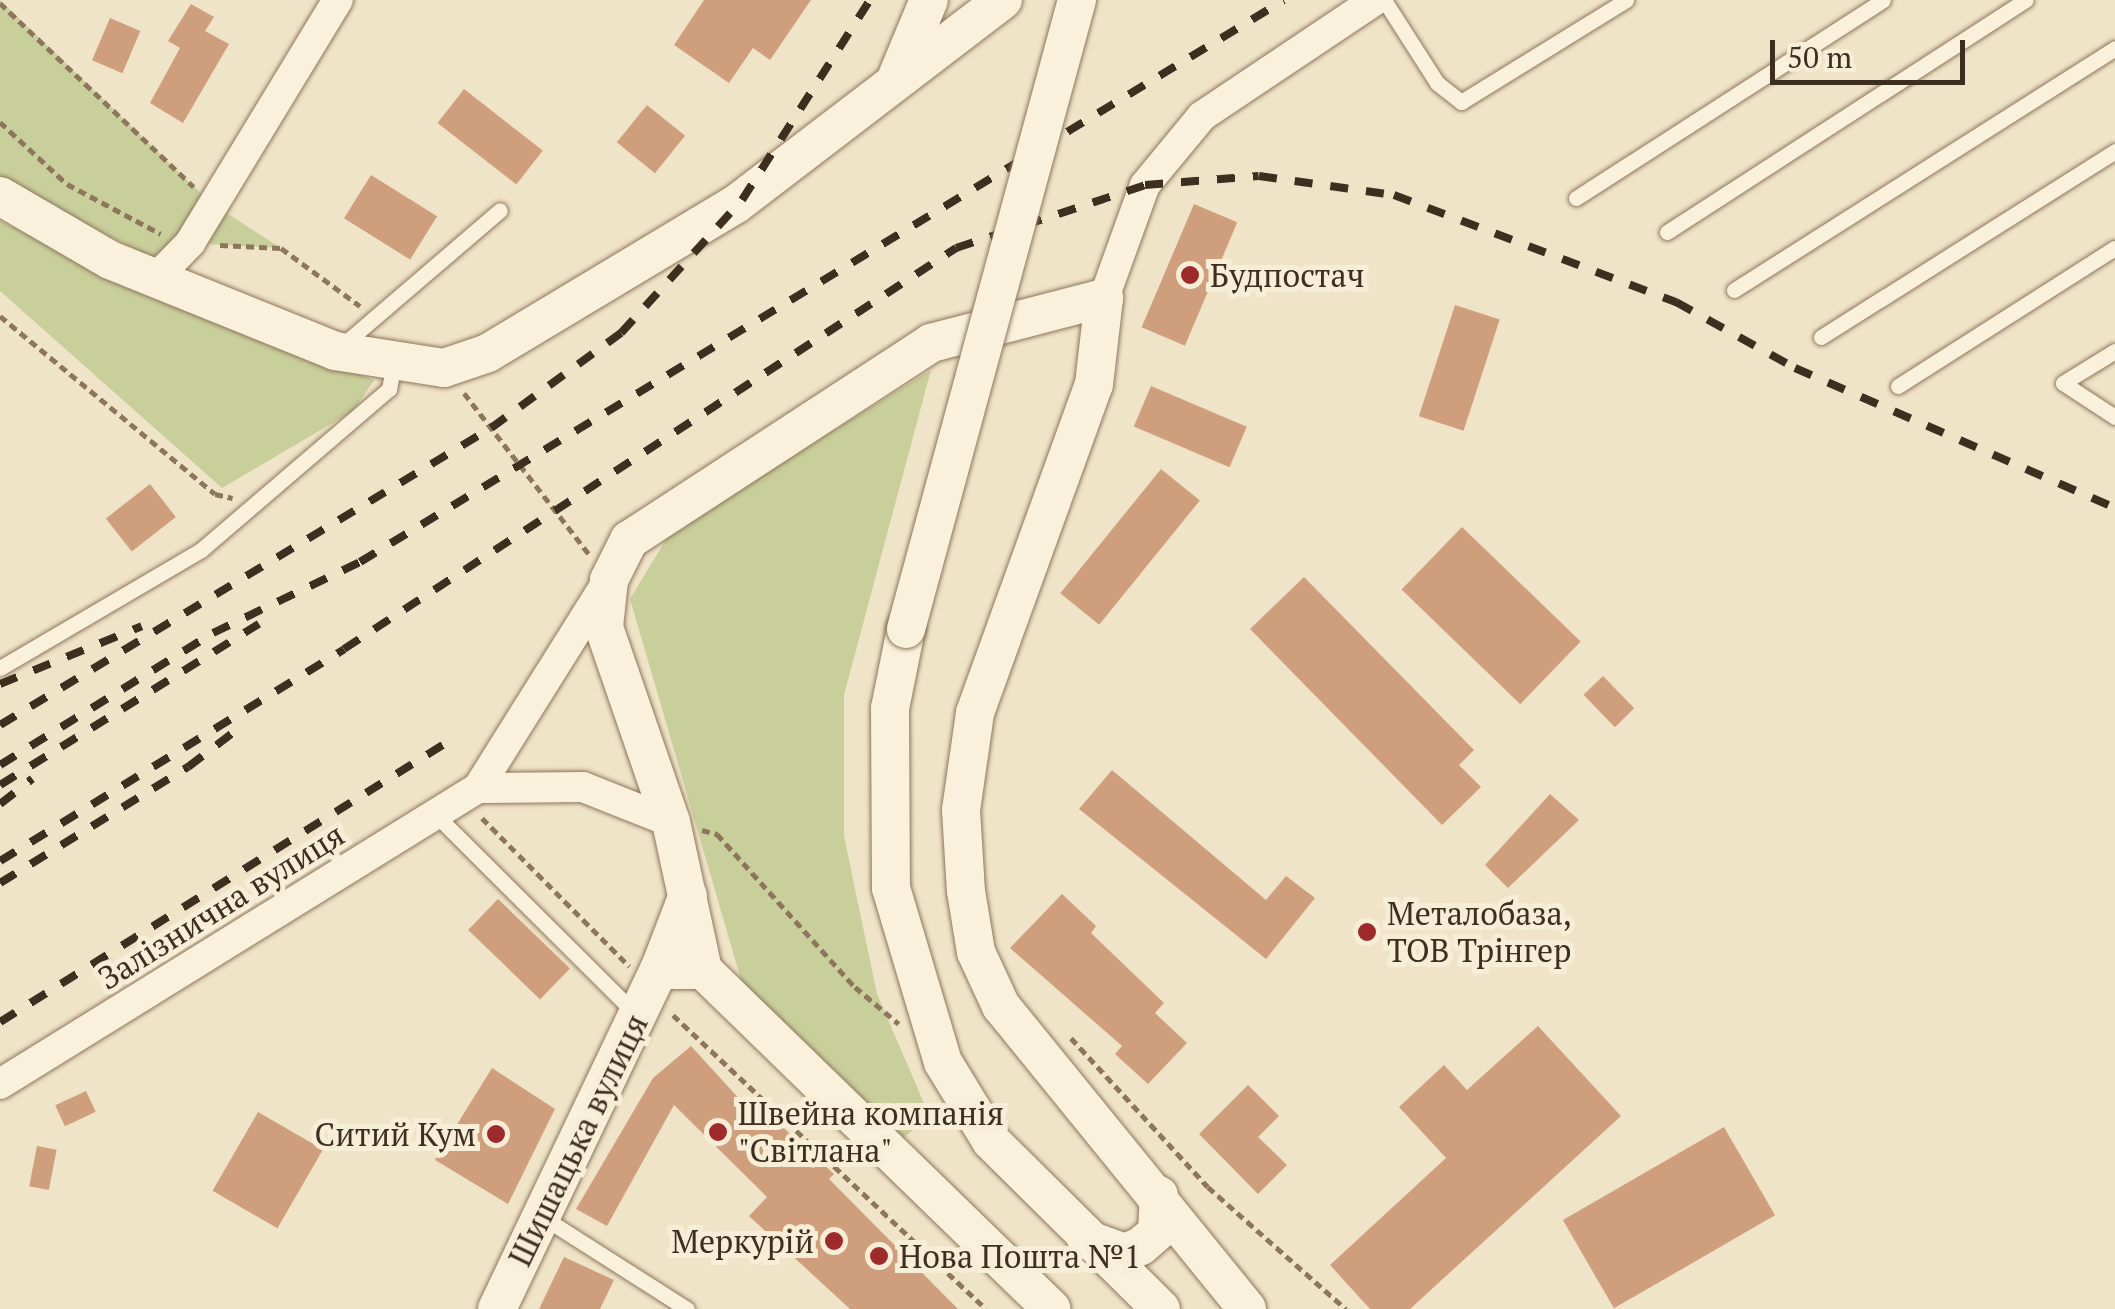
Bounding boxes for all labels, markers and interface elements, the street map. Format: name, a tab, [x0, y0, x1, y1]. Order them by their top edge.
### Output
scale bar	[1775, 20, 1970, 82]
text: 50 m	[1787, 37, 1852, 77]
place label: Будпостач	[1210, 256, 1364, 294]
marker: Будпостач	[1179, 264, 1201, 286]
street label: Залізнична вулиця	[91, 815, 351, 997]
place label: Металобаза, ТОВ Трінгер	[1387, 895, 1572, 970]
marker: Металобаза, ТОВ Трінгер	[1356, 921, 1378, 943]
street label: Шишацька вулиця	[500, 1008, 656, 1272]
place label: Швейна компанія "Світлана"	[738, 1095, 1004, 1170]
place label: Ситий Кум	[315, 1115, 476, 1153]
marker: Швейна компанія "Світлана"	[707, 1121, 729, 1143]
marker: Ситий Кум	[485, 1123, 507, 1145]
place label: Меркурій	[671, 1222, 814, 1260]
marker: Меркурій	[823, 1230, 845, 1252]
place label: Нова Пошта №1	[899, 1237, 1141, 1275]
marker: Нова Пошта №1	[868, 1245, 890, 1267]

